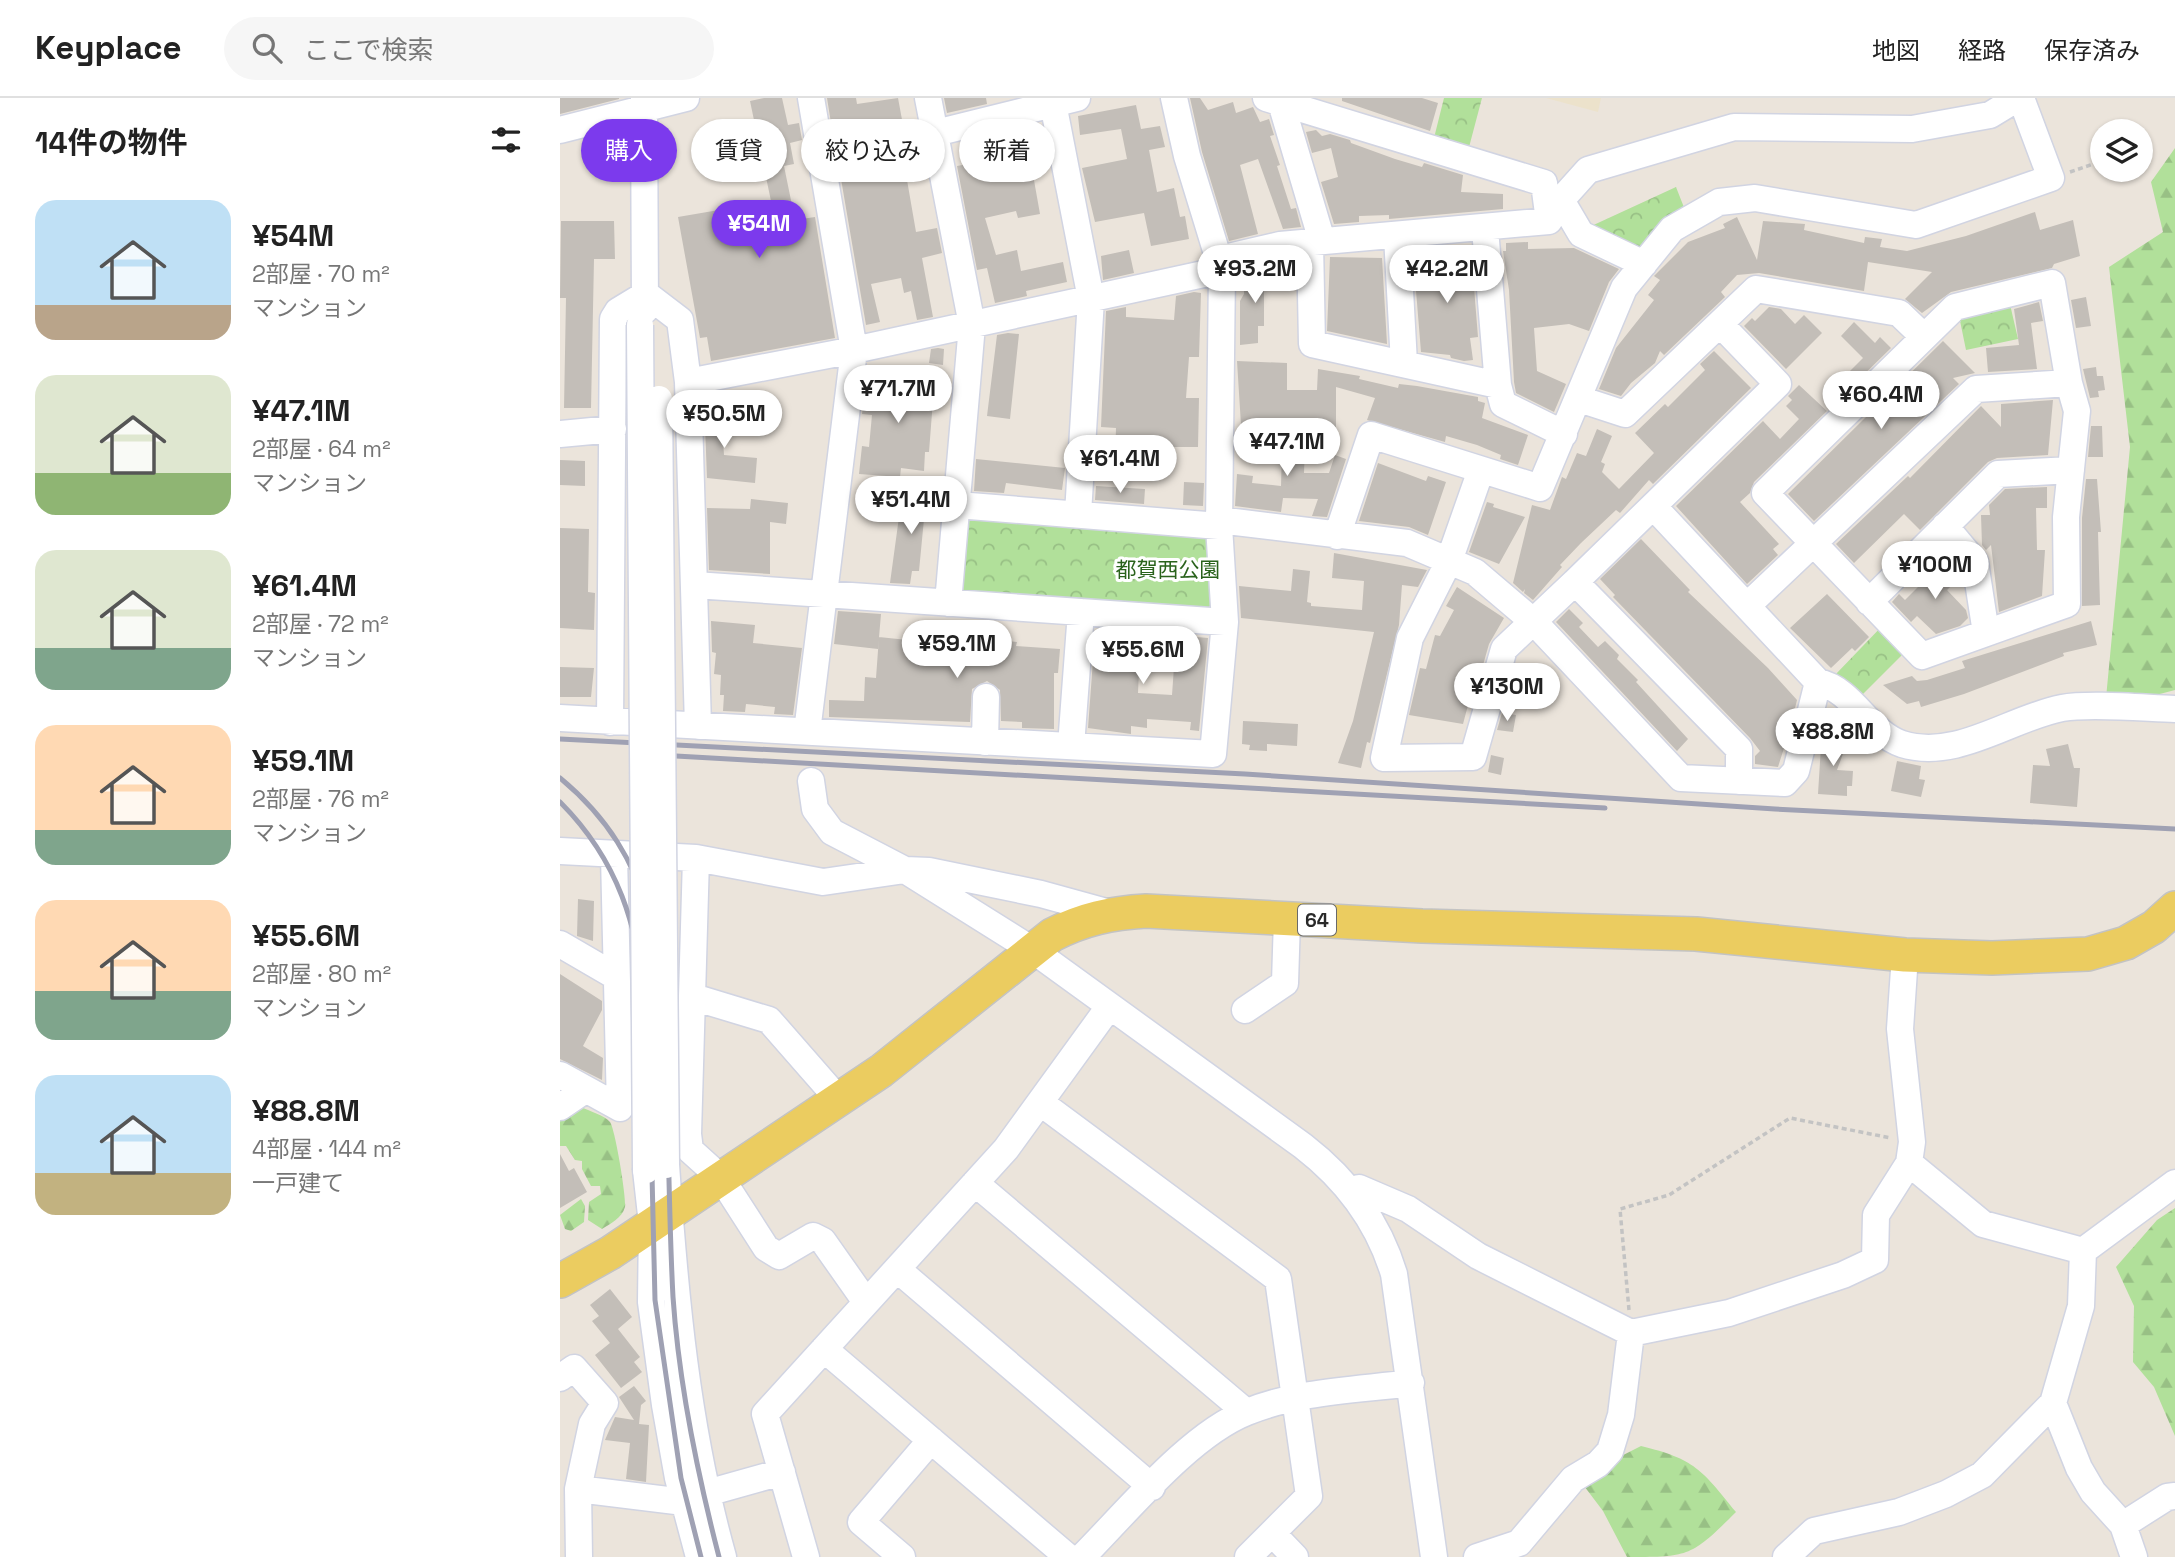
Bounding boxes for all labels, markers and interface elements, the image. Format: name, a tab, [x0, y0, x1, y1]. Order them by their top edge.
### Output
search box	[224, 17, 714, 80]
text: Keyplace	[35, 27, 182, 69]
icon: search	[248, 29, 286, 67]
text: ここで検索	[304, 33, 434, 67]
text: 地図	[1872, 35, 1920, 66]
text: 経路	[1958, 35, 2006, 66]
text: 保存済み	[2044, 35, 2140, 66]
chip: 購入	[581, 119, 677, 182]
chip: 賃貸	[691, 119, 787, 182]
chip: 絞り込み	[801, 119, 945, 182]
chip: 新着	[959, 119, 1055, 182]
map controls	[2090, 119, 2153, 182]
button: layers	[2090, 119, 2153, 182]
icon: filters	[487, 121, 525, 159]
text: 14件の物件	[35, 123, 188, 162]
pin: ¥54M	[718, 200, 800, 260]
text: ¥54M	[728, 208, 790, 238]
text: ¥54M	[252, 216, 334, 255]
icon: home	[91, 228, 175, 312]
pin: ¥93.2M	[1198, 246, 1312, 305]
pin: ¥42.2M	[1390, 246, 1504, 305]
text: ¥93.2M	[1213, 253, 1297, 283]
text: ¥42.2M	[1405, 253, 1489, 283]
text: 2部屋 · 70 m²	[252, 259, 390, 289]
text: マンション	[252, 293, 367, 323]
pin: ¥71.7M	[841, 366, 955, 425]
pin: ¥60.4M	[1824, 372, 1938, 431]
text: ¥71.7M	[860, 373, 936, 403]
text: ¥60.4M	[1839, 379, 1923, 409]
pin: ¥50.5M	[667, 390, 781, 450]
text: ¥47.1M	[252, 391, 350, 430]
text: ¥50.5M	[682, 398, 766, 428]
icon: home	[91, 403, 175, 487]
pin: ¥47.1M	[1230, 418, 1344, 478]
text: ¥47.1M	[1249, 426, 1325, 456]
text: 2部屋 · 64 m²	[252, 434, 391, 464]
pin: ¥61.4M	[1063, 436, 1177, 495]
text: ¥61.4M	[1080, 443, 1160, 473]
text: マンション	[252, 468, 367, 498]
pin: ¥51.4M	[854, 476, 968, 536]
text: ¥51.4M	[871, 484, 951, 514]
pin: ¥100M	[1886, 542, 1984, 601]
text: ¥100M	[1898, 549, 1972, 579]
park label: 都賀西公園	[1116, 556, 1221, 583]
text: ¥61.4M	[252, 566, 357, 605]
icon: home	[91, 578, 175, 662]
text: 2部屋 · 72 m²	[252, 609, 389, 639]
pin: ¥59.1M	[900, 620, 1014, 680]
pin: ¥55.6M	[1086, 626, 1200, 686]
text: ¥59.1M	[918, 628, 996, 658]
text: ¥55.6M	[1102, 634, 1184, 664]
text: マンション	[252, 643, 367, 673]
pin: ¥130M	[1458, 664, 1556, 723]
text: ¥130M	[1470, 671, 1544, 701]
pin: ¥88.8M	[1776, 708, 1890, 768]
text: ¥88.8M	[1792, 716, 1874, 746]
text: ¥59.1M	[252, 741, 354, 780]
icon: home	[91, 753, 175, 837]
text: 2部屋 · 76 m²	[252, 784, 389, 814]
text: マンション	[252, 818, 367, 848]
road number: 64	[1298, 904, 1336, 936]
text: ¥55.6M	[252, 916, 360, 955]
icon: home	[91, 928, 175, 1012]
text: 2部屋 · 80 m²	[252, 959, 391, 989]
text: マンション	[252, 993, 367, 1023]
text: ¥88.8M	[252, 1091, 360, 1130]
icon: home	[91, 1103, 175, 1187]
text: 4部屋 · 144 m²	[252, 1134, 401, 1164]
text: 一戸建て	[252, 1168, 344, 1198]

